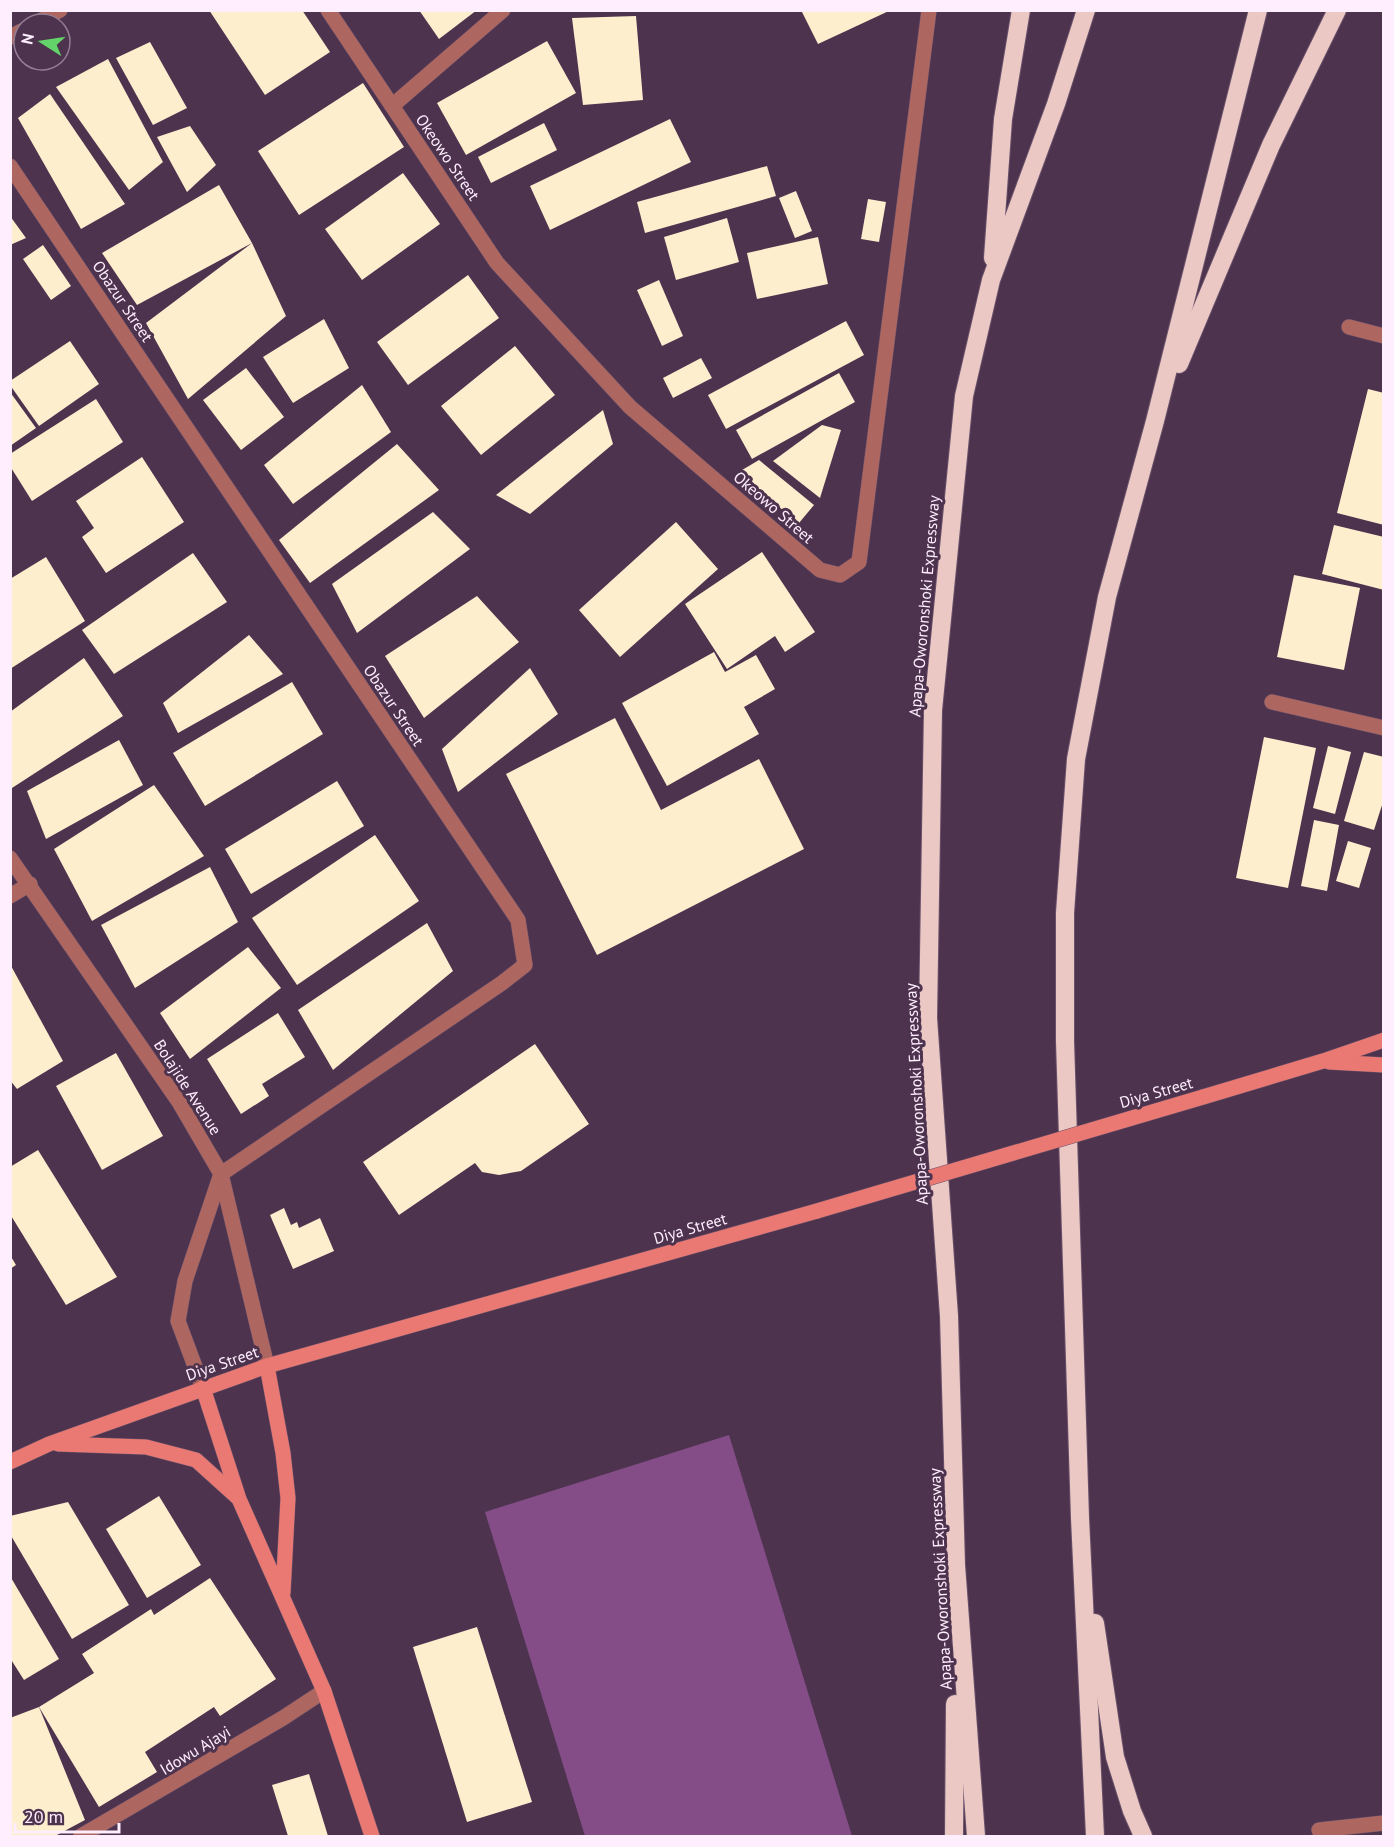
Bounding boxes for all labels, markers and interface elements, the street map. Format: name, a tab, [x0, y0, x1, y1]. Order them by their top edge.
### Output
north arrow	[12, 12, 72, 72]
text: N	[16, 32, 38, 46]
street label: Okeowo Street	[412, 110, 485, 205]
street label: Obazur Street	[88, 256, 158, 346]
street label: Okeowo Street	[730, 467, 819, 548]
street label: Apapa-Oworonshoki Expressway	[904, 494, 944, 718]
street label: Obazur Street	[359, 660, 429, 750]
street label: Apapa-Oworonshoki Expressway	[900, 982, 932, 1205]
street label: Bolajide Avenue	[150, 1036, 226, 1138]
street label: Diya Street	[1117, 1072, 1195, 1112]
street label: Diya Street	[651, 1208, 729, 1248]
street label: Diya Street	[183, 1341, 261, 1385]
street label: Apapa-Oworonshoki Expressway	[924, 1467, 956, 1690]
street label: Idowu Ajayi	[156, 1721, 234, 1779]
scale bar	[15, 1796, 118, 1834]
text: 20 m	[24, 1805, 63, 1828]

